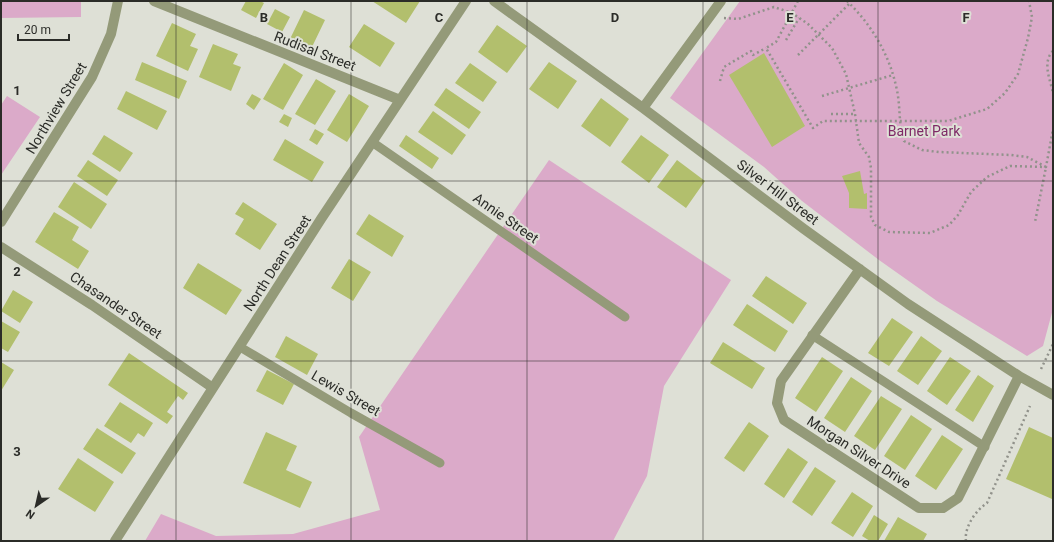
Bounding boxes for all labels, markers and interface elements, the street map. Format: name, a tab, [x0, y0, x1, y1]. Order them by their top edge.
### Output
text: B	[260, 10, 268, 25]
text: C	[435, 10, 444, 25]
text: D	[611, 10, 619, 25]
text: E	[786, 10, 794, 25]
text: F	[962, 10, 970, 25]
scale bar	[18, 16, 69, 42]
text: 20 m	[24, 23, 51, 37]
street label: Rudisal Street	[272, 28, 359, 74]
street label: Northview Street	[22, 59, 90, 157]
text: 1	[13, 83, 21, 98]
park label: Barnet Park	[888, 123, 961, 139]
street label: Silver Hill Street	[734, 156, 822, 228]
street label: Annie Street	[470, 190, 542, 247]
street label: North Dean Street	[240, 212, 314, 314]
text: 2	[13, 264, 21, 279]
street label: Chasander Street	[67, 268, 165, 342]
street label: Lewis Street	[309, 367, 383, 419]
street label: Morgan Silver Drive	[804, 412, 914, 492]
text: 3	[13, 444, 21, 459]
north arrow	[16, 486, 56, 526]
text: N	[24, 506, 38, 521]

